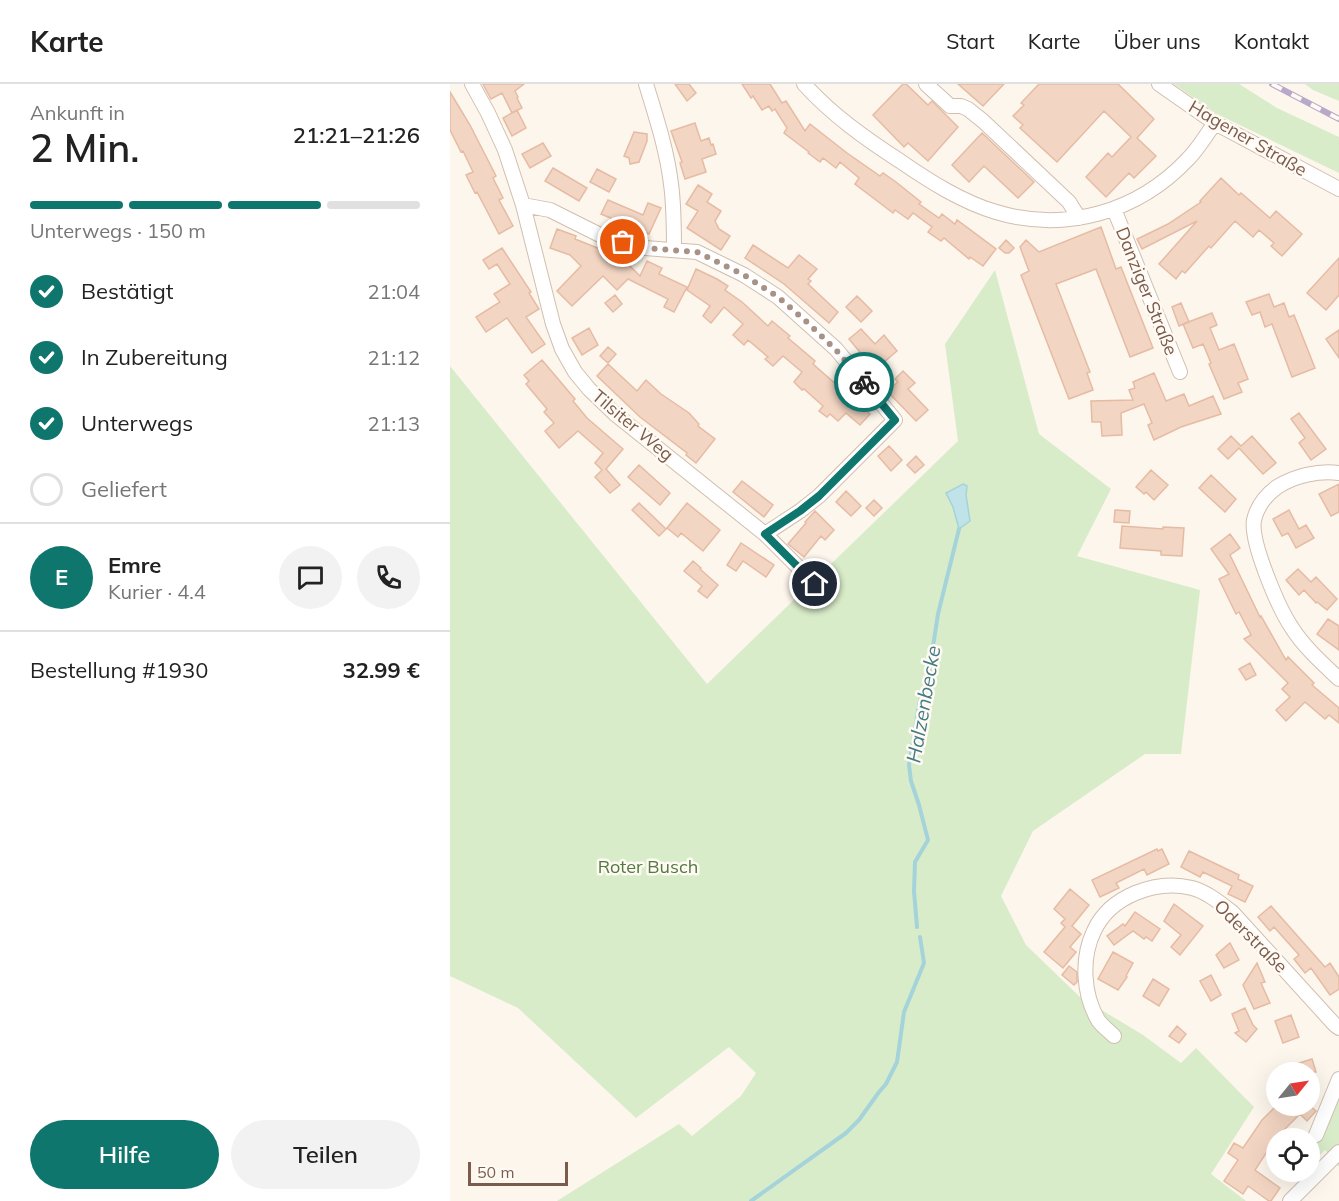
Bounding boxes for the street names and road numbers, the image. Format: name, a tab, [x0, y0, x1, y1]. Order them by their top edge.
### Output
street label: Hagener Straße	[1185, 95, 1311, 181]
street label: Danziger Straße	[1111, 224, 1183, 358]
street label: Tilsiter Weg	[587, 384, 679, 466]
street label: Oderstraße	[1209, 894, 1293, 978]

